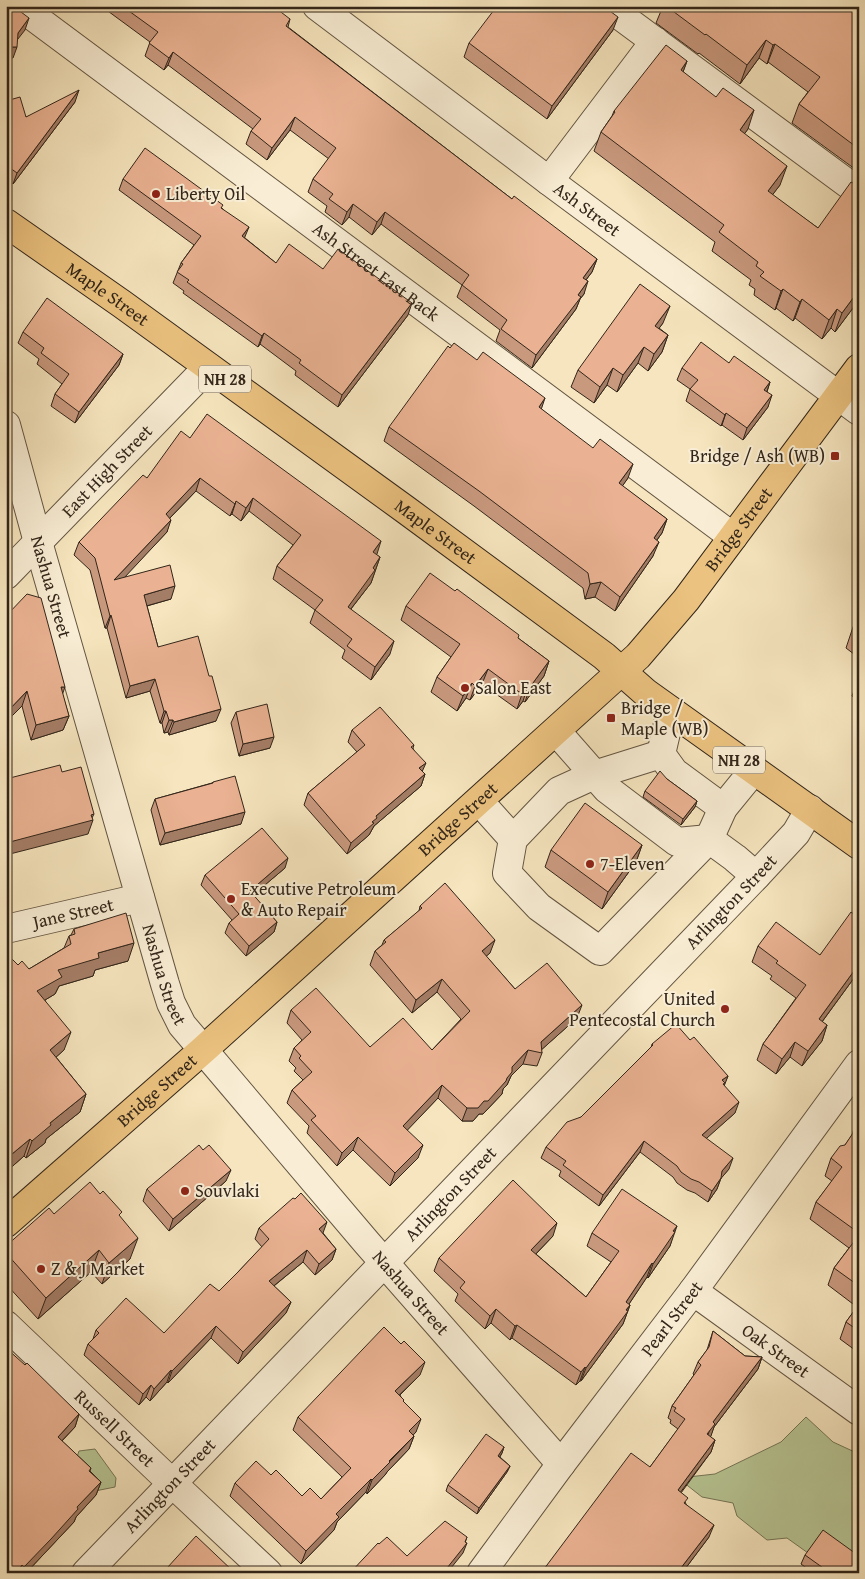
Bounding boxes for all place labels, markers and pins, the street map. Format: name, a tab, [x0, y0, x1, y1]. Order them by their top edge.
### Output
place label: Liberty Oil	[166, 180, 245, 207]
marker: Liberty Oil	[150, 188, 162, 200]
place label: Bridge / Ash (WB)	[690, 442, 825, 469]
marker: Bridge / Ash (WB)	[829, 450, 841, 462]
place label: Salon East	[475, 674, 552, 701]
marker: Salon East	[459, 682, 471, 694]
place label: Bridge / Maple (WB)	[621, 694, 709, 742]
marker: Bridge / Maple (WB)	[605, 712, 617, 724]
place label: 7-Eleven	[600, 850, 665, 877]
marker: 7-Eleven	[584, 858, 596, 870]
place label: Executive Petroleum & Auto Repair	[241, 875, 397, 923]
marker: Executive Petroleum & Auto Repair	[225, 893, 237, 905]
place label: United Pentecostal Church	[569, 985, 715, 1033]
marker: United Pentecostal Church	[719, 1003, 731, 1015]
place label: Souvlaki	[195, 1177, 259, 1204]
marker: Souvlaki	[179, 1185, 191, 1197]
place label: Z & J Market	[51, 1255, 145, 1282]
marker: Z & J Market	[35, 1263, 47, 1275]

